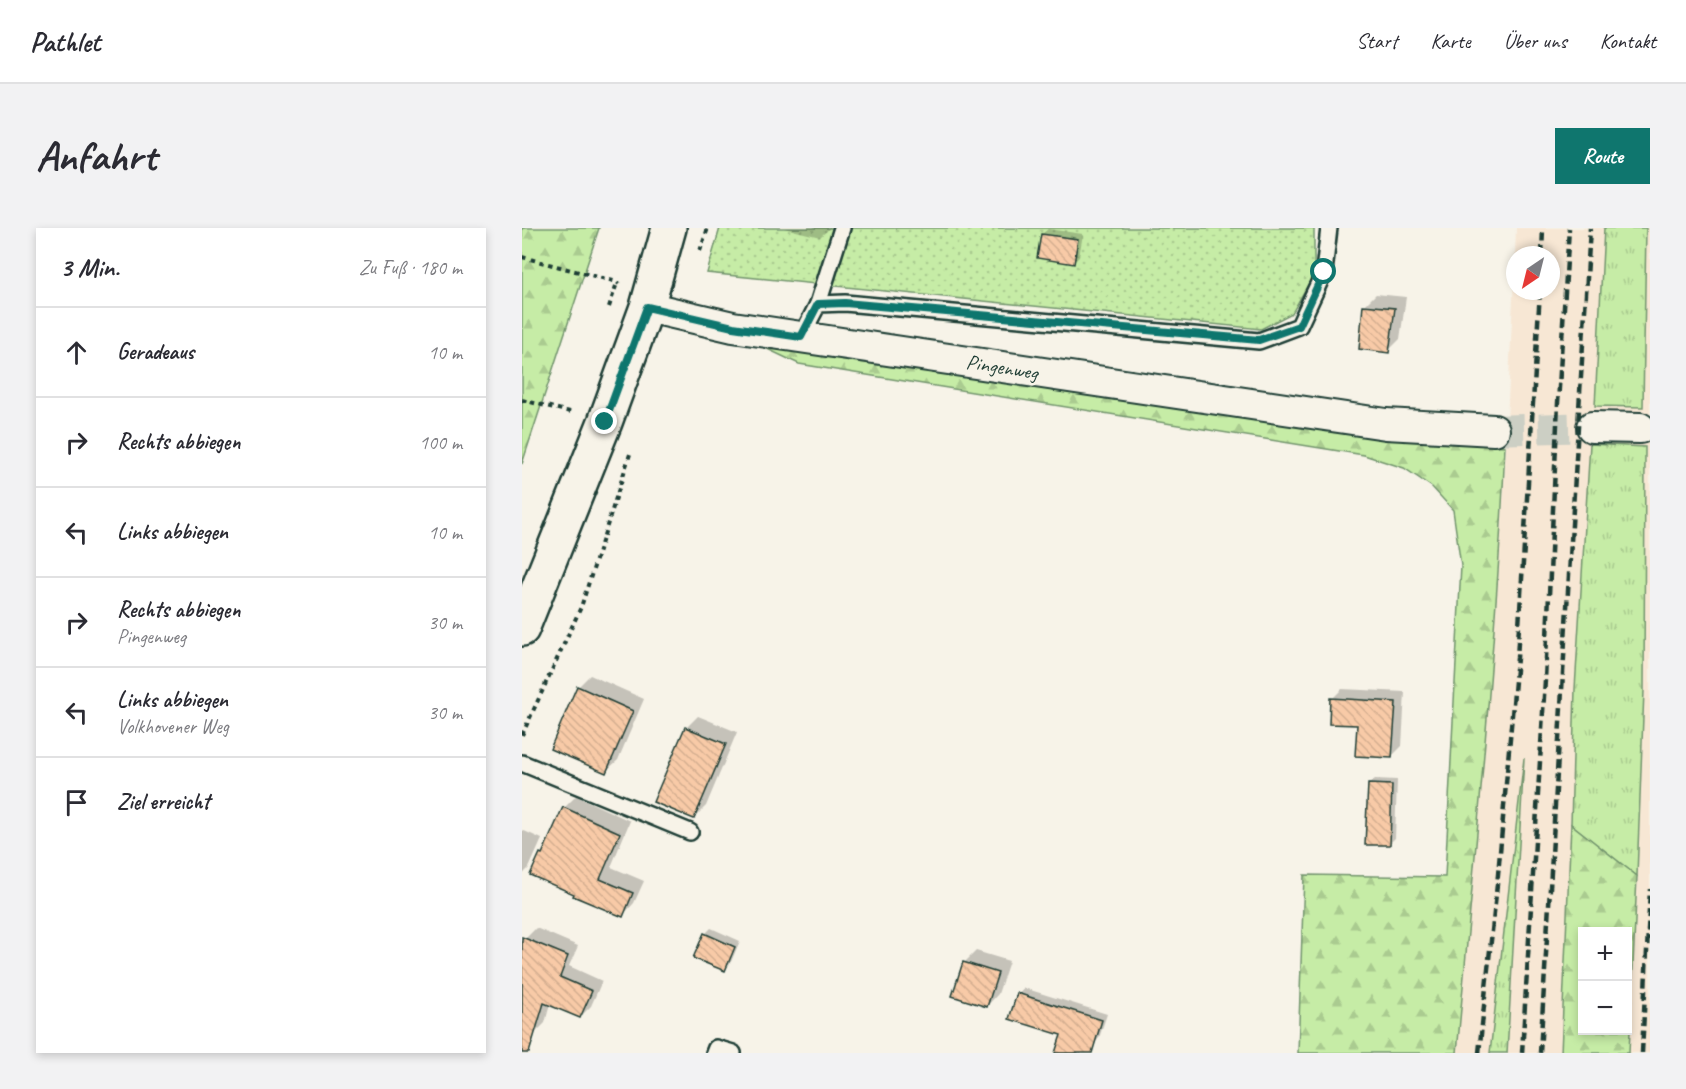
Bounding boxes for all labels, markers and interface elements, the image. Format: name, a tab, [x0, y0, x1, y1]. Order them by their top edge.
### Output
text: Pathlet	[30, 24, 100, 59]
text: Start	[1356, 28, 1397, 54]
text: Karte	[1430, 28, 1471, 54]
text: Über uns	[1504, 28, 1567, 54]
text: Kontakt	[1600, 28, 1656, 54]
button: Route	[1555, 128, 1650, 184]
text: Anfahrt	[36, 130, 156, 183]
north arrow	[1506, 246, 1560, 300]
text: 3 Min.	[60, 251, 119, 284]
text: Zu Fuß · 180 m	[359, 255, 462, 280]
route start	[1310, 258, 1336, 284]
icon: ahead	[60, 336, 93, 369]
text: Geradeaus	[117, 338, 194, 366]
text: 10 m	[428, 340, 462, 365]
street label: Pingenweg	[964, 349, 1041, 386]
route end	[591, 408, 617, 434]
icon: right	[60, 426, 93, 459]
text: Rechts abbiegen	[117, 428, 240, 456]
text: 100 m	[419, 430, 462, 455]
icon: left	[60, 516, 93, 549]
text: Links abbiegen	[117, 518, 228, 546]
text: 10 m	[428, 520, 462, 545]
text: Rechts abbiegen	[117, 596, 240, 624]
icon: right	[60, 606, 93, 639]
text: 30 m	[428, 610, 462, 635]
text: Pingenweg	[117, 624, 186, 649]
text: Links abbiegen	[117, 686, 228, 714]
icon: left	[60, 696, 93, 729]
text: 30 m	[428, 700, 462, 725]
text: Volkhovener Weg	[117, 714, 229, 739]
icon: arrive	[60, 786, 93, 819]
text: Ziel erreicht	[117, 788, 210, 816]
map controls	[1578, 927, 1632, 1035]
button: +	[1578, 927, 1632, 981]
button: −	[1578, 981, 1632, 1035]

